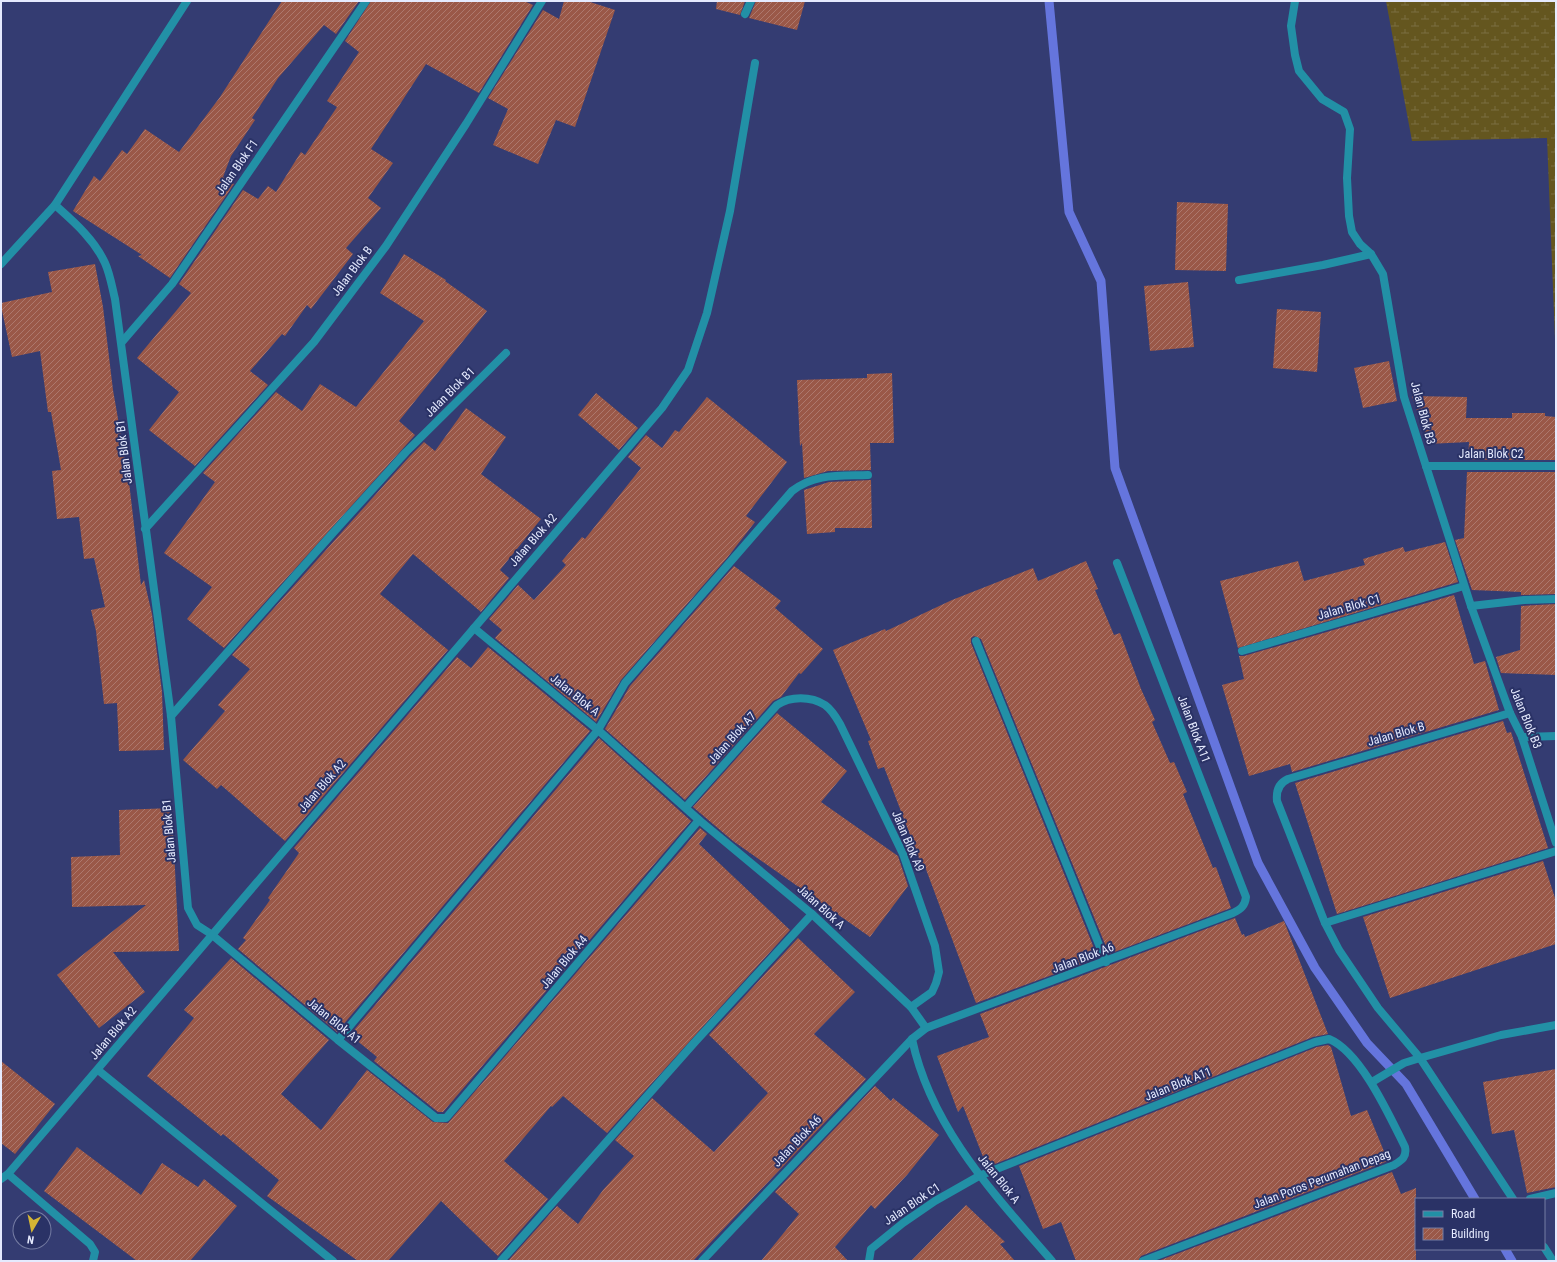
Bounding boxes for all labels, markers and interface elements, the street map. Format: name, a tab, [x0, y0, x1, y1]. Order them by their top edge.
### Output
street label: Jalan Blok F1	[213, 137, 261, 197]
street label: Jalan Blok B	[329, 243, 375, 299]
street label: Jalan Blok B1	[422, 364, 478, 420]
street label: Jalan Blok B3	[1408, 380, 1438, 446]
street label: Jalan Blok B1	[113, 419, 135, 485]
street label: Jalan Blok C2	[1459, 447, 1523, 461]
street label: Jalan Blok A2	[506, 511, 560, 569]
street label: Jalan Blok C1	[1316, 591, 1382, 623]
street label: Jalan Blok A	[548, 671, 602, 719]
street label: Jalan Blok B3	[1507, 685, 1545, 751]
street label: Jalan Blok A11	[1175, 693, 1213, 765]
street label: Jalan Blok A7	[705, 709, 759, 767]
street label: Jalan Blok B	[1366, 719, 1426, 749]
street label: Jalan Blok A2	[295, 757, 349, 815]
street label: Jalan Blok B1	[159, 798, 179, 864]
street label: Jalan Blok A9	[889, 808, 927, 874]
street label: Jalan Blok A	[794, 882, 848, 932]
street label: Jalan Blok A4	[538, 933, 590, 991]
street label: Jalan Blok A6	[1050, 940, 1116, 976]
street label: Jalan Blok A1	[304, 995, 364, 1047]
street label: Jalan Blok A2	[87, 1004, 139, 1062]
street label: Jalan Blok A11	[1143, 1064, 1213, 1104]
street label: Jalan Blok A6	[770, 1112, 824, 1170]
street label: Jalan Poros Perumahan Depag	[1252, 1146, 1393, 1212]
street label: Jalan Blok A	[975, 1152, 1023, 1206]
street label: Jalan Blok C1	[881, 1180, 943, 1228]
legend	[1415, 1198, 1545, 1250]
text: Road	[1451, 1207, 1475, 1221]
north arrow	[12, 1210, 52, 1250]
text: Building	[1451, 1227, 1489, 1241]
text: N	[26, 1232, 35, 1246]

